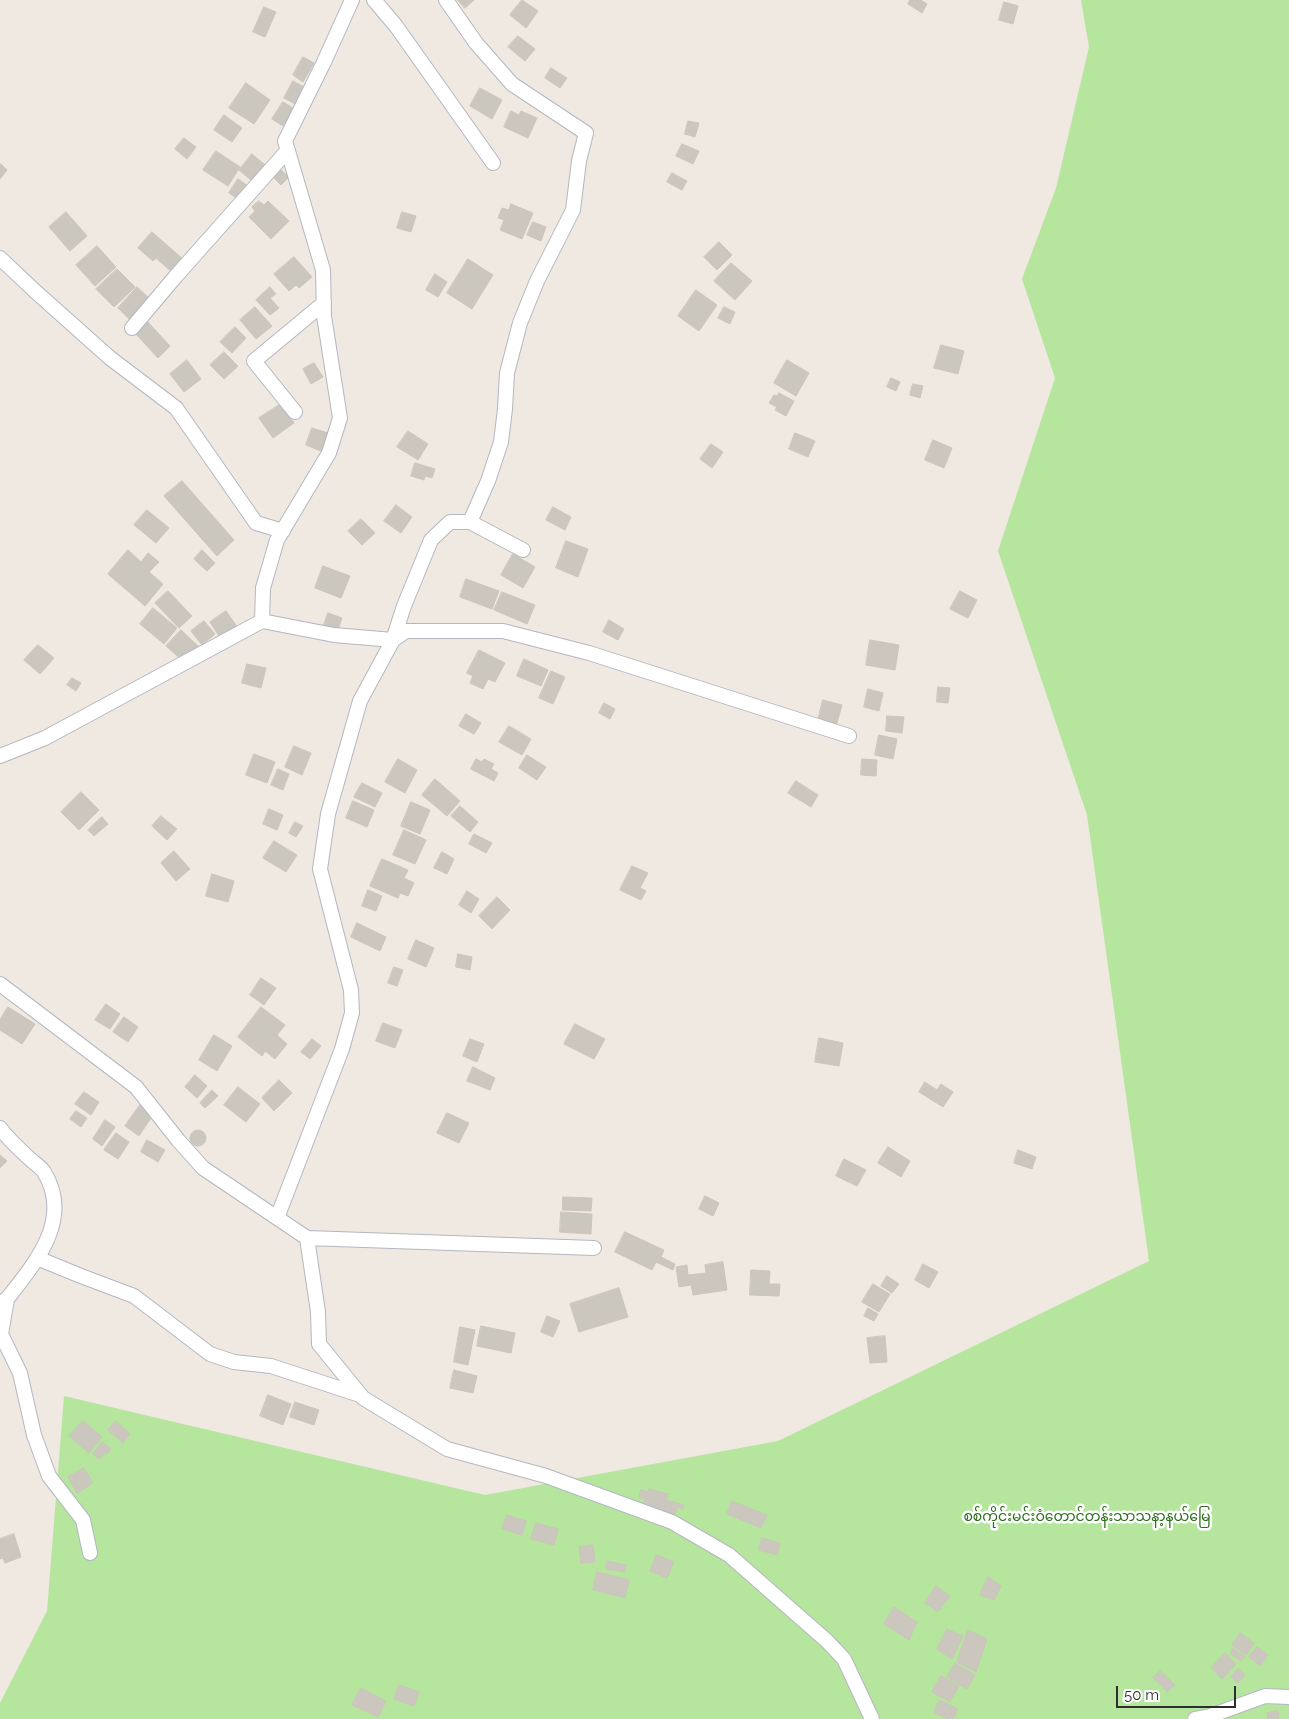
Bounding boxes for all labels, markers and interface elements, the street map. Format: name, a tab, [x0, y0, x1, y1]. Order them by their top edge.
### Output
park label: စစ်ကိုင်းမင်းဝံတောင်တန်းသာသနာ့နယ်မြေ	[963, 1509, 1211, 1525]
scale bar	[1119, 1676, 1239, 1708]
text: 50 m	[1124, 1686, 1159, 1704]

